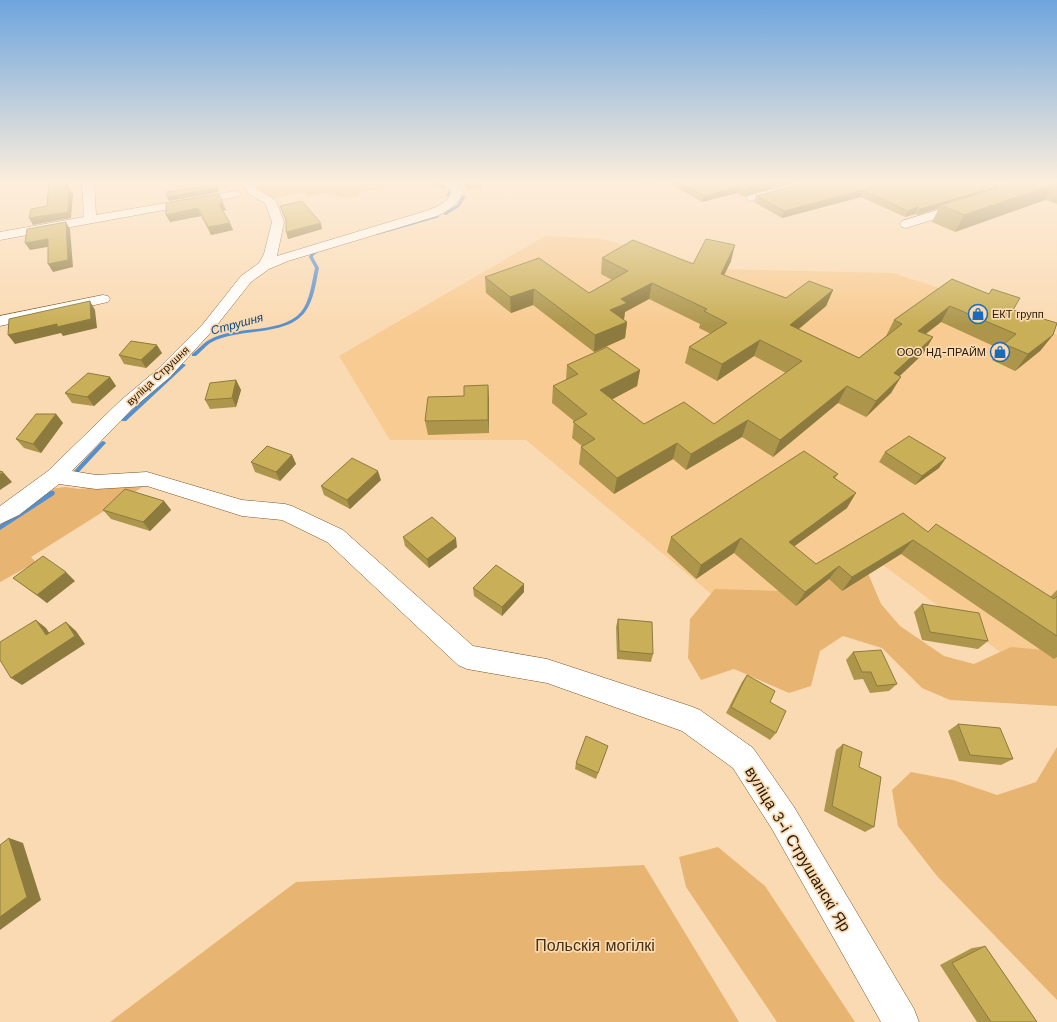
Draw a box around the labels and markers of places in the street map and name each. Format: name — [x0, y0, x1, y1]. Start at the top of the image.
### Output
shop icon: ЕКТ групп — [967, 303, 989, 325]
place label: ЕКТ групп — [992, 308, 1044, 321]
shop icon: ООО НД-ПРАЙМ — [989, 341, 1011, 363]
place label: ООО НД-ПРАЙМ — [897, 346, 986, 359]

